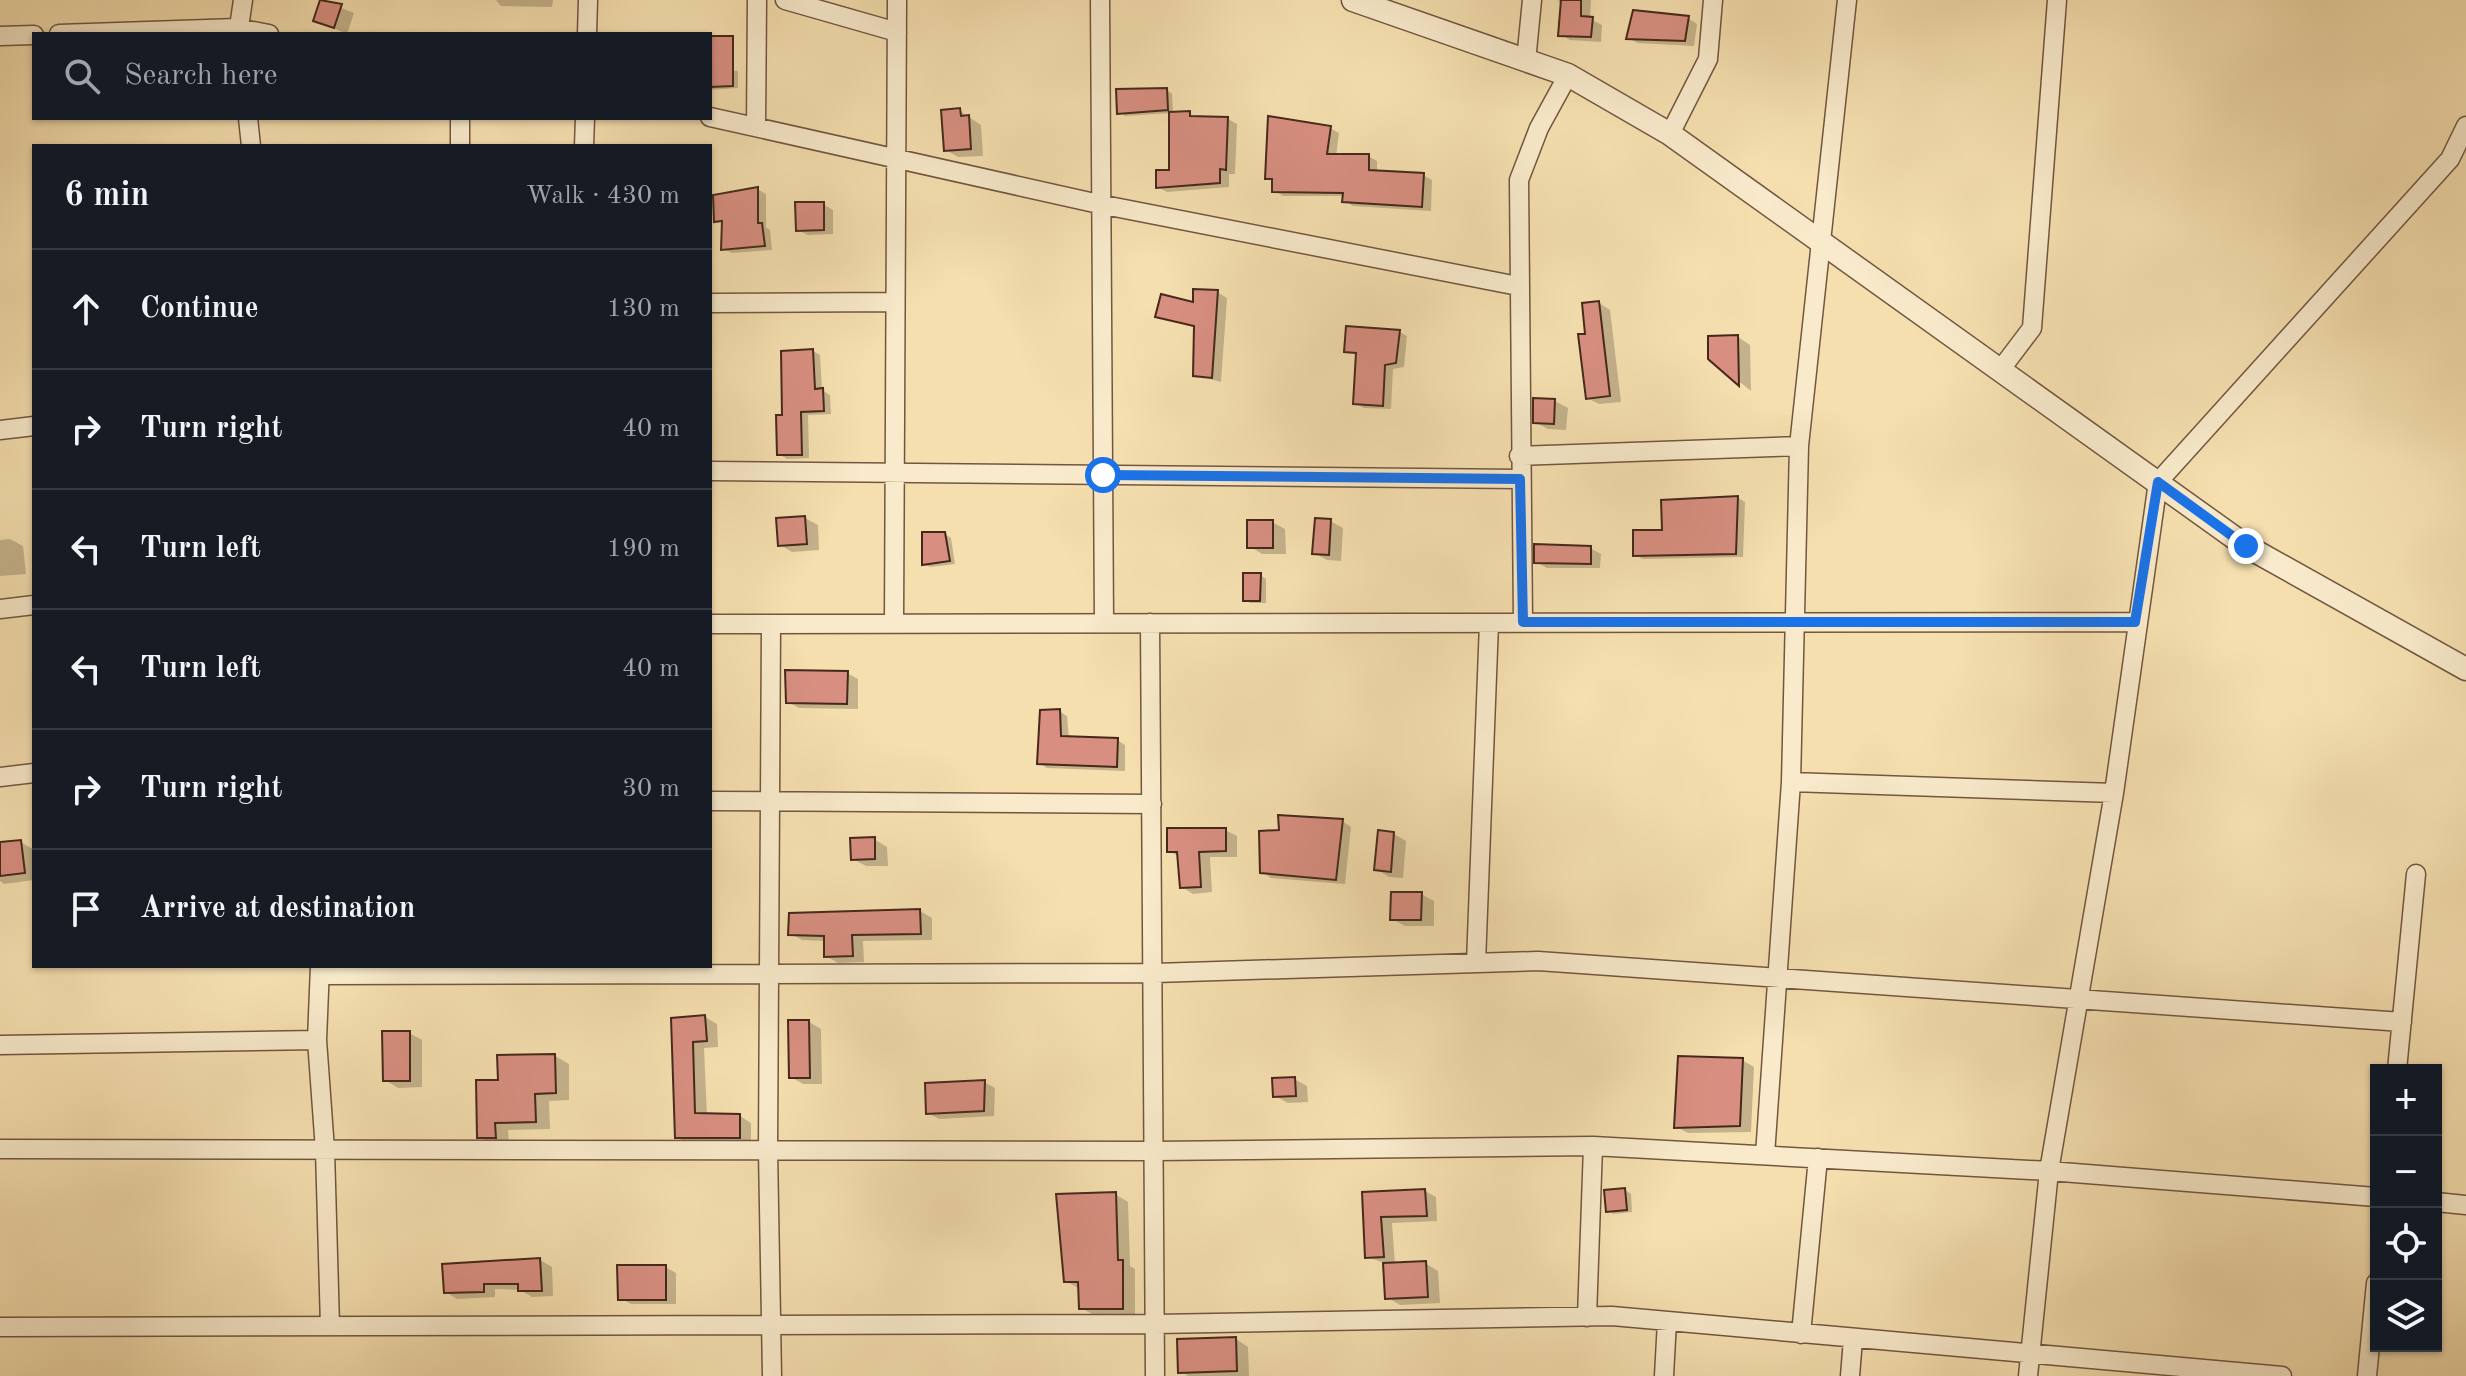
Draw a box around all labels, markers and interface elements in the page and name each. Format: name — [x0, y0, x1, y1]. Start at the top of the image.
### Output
search box — [32, 32, 712, 120]
icon: search — [60, 54, 104, 98]
text: Search here — [124, 61, 278, 91]
text: 6 min — [64, 179, 149, 213]
text: Walk · 430 m — [526, 183, 680, 209]
icon: ahead — [64, 287, 108, 331]
text: Continue — [140, 294, 259, 324]
text: 130 m — [607, 296, 680, 322]
icon: right — [64, 407, 108, 451]
text: Turn right — [140, 414, 282, 444]
text: 40 m — [622, 416, 680, 442]
route start — [1085, 457, 1121, 493]
icon: left — [64, 527, 108, 571]
route end — [2228, 528, 2264, 564]
text: Turn left — [140, 534, 261, 564]
text: 190 m — [607, 536, 680, 562]
icon: left — [64, 647, 108, 691]
text: Turn left — [140, 654, 261, 684]
text: 40 m — [622, 656, 680, 682]
icon: right — [64, 767, 108, 811]
text: Turn right — [140, 774, 282, 804]
text: 30 m — [622, 776, 680, 802]
icon: arrive — [64, 887, 108, 931]
text: Arrive at destination — [140, 894, 415, 924]
map controls — [2370, 1064, 2442, 1352]
button: + — [2370, 1064, 2442, 1136]
button: − — [2370, 1136, 2442, 1208]
button: locate — [2370, 1208, 2442, 1280]
button: layers — [2370, 1280, 2442, 1352]

